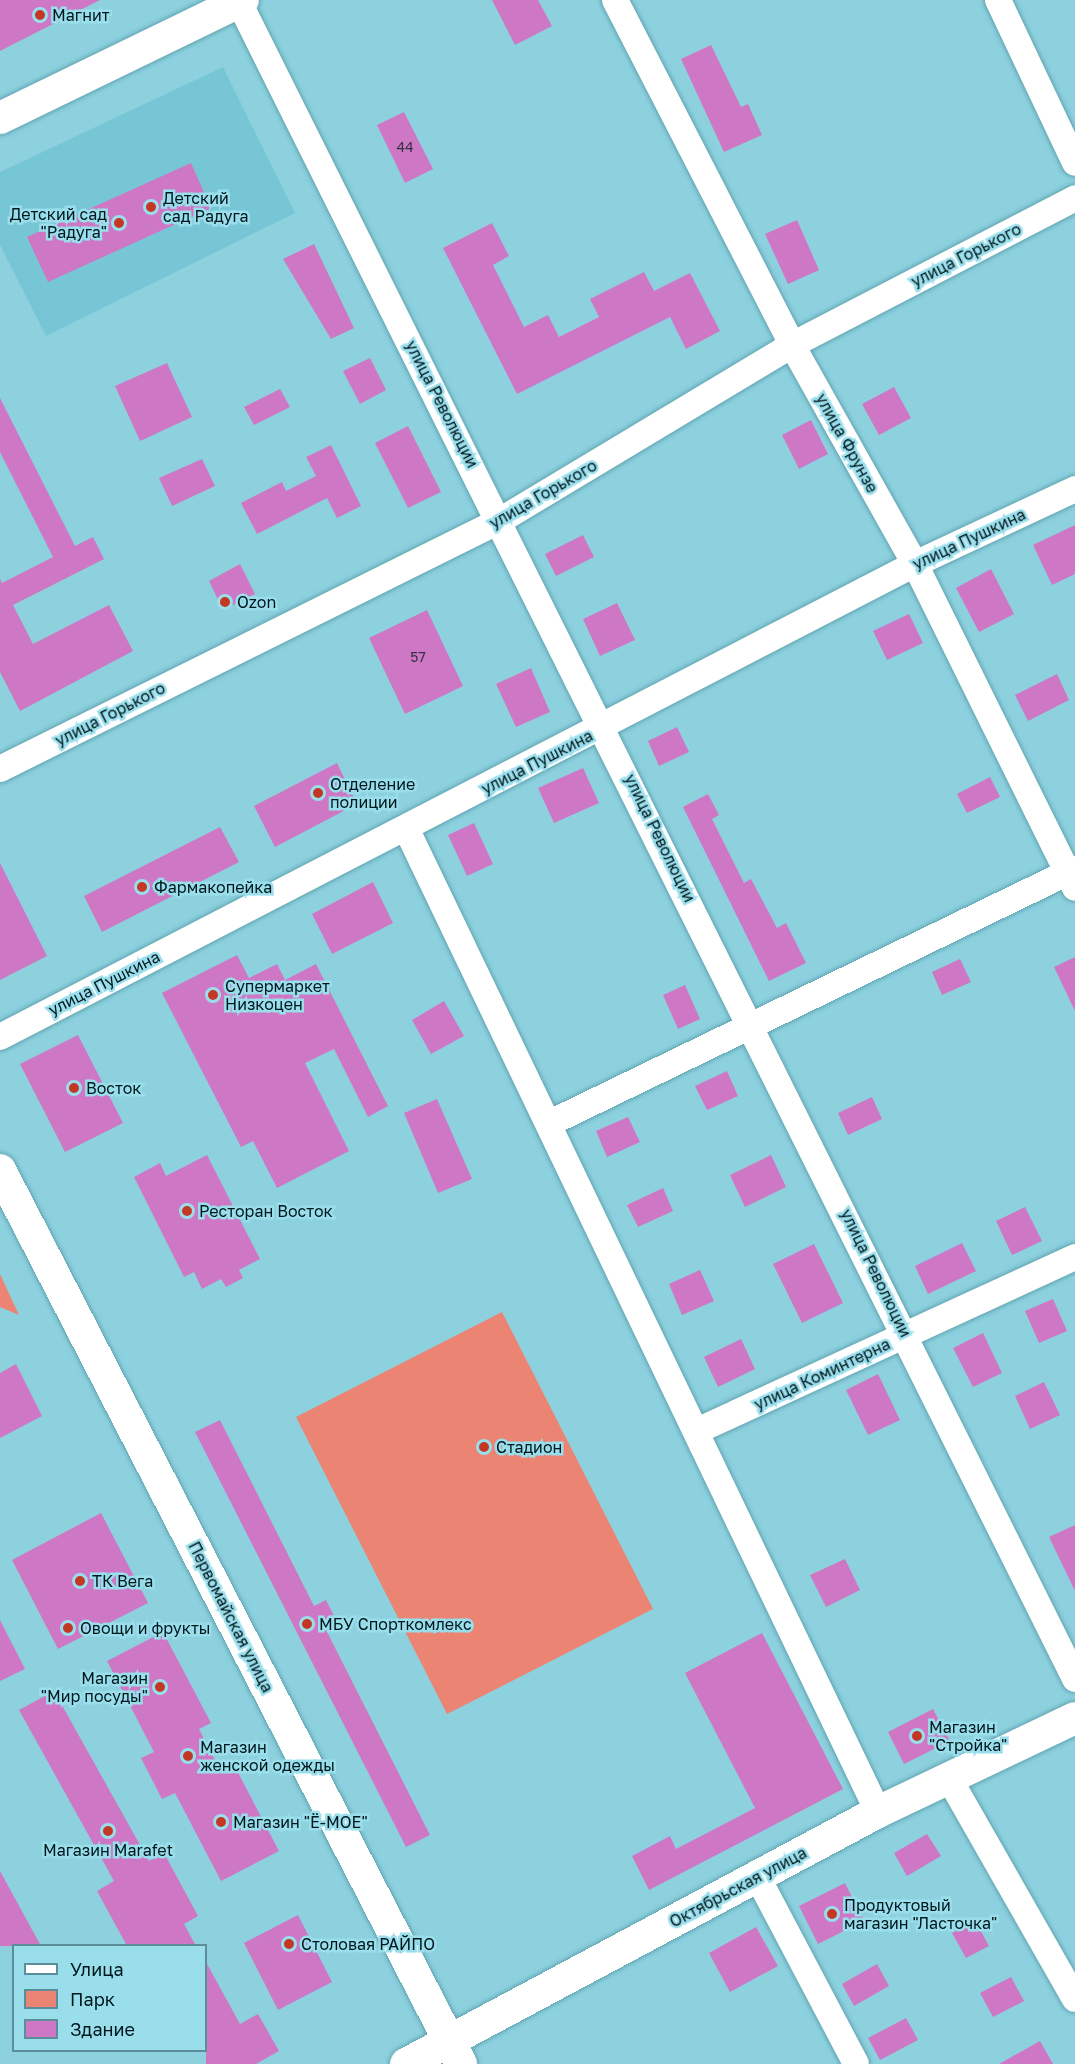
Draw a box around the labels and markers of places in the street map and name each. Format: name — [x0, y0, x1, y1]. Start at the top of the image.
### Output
place label: Магнит — [52, 5, 110, 25]
marker: Магнит — [33, 8, 47, 22]
place label: Детский сад Радуга — [163, 188, 249, 226]
marker: Детский сад Радуга — [144, 200, 158, 214]
place label: Детский сад "Радуга" — [10, 204, 107, 242]
marker: Детский сад "Радуга" — [112, 216, 126, 230]
place label: Ozon — [237, 592, 276, 612]
marker: Ozon — [218, 595, 232, 609]
place label: Отделение полиции — [330, 774, 415, 812]
marker: Отделение полиции — [311, 786, 325, 800]
place label: Фармакопейка — [154, 877, 272, 897]
marker: Фармакопейка — [135, 880, 149, 894]
place label: Супермаркет Низкоцен — [225, 976, 330, 1014]
marker: Супермаркет Низкоцен — [206, 988, 220, 1002]
place label: Восток — [86, 1078, 142, 1098]
marker: Восток — [67, 1081, 81, 1095]
place label: Ресторан Восток — [199, 1201, 333, 1221]
marker: Ресторан Восток — [180, 1204, 194, 1218]
place label: Стадион — [496, 1437, 562, 1457]
marker: Стадион — [477, 1440, 491, 1454]
place label: ТК Вега — [92, 1571, 153, 1591]
marker: ТК Вега — [73, 1574, 87, 1588]
place label: МБУ Спорткомлекс — [319, 1614, 472, 1634]
marker: МБУ Спорткомлекс — [300, 1617, 314, 1631]
place label: Овощи и фрукты — [80, 1618, 210, 1638]
marker: Овощи и фрукты — [61, 1621, 75, 1635]
place label: Магазин "Мир посуды" — [41, 1668, 148, 1706]
marker: Магазин "Мир посуды" — [153, 1680, 167, 1694]
place label: Магазин "Стройка" — [929, 1717, 1007, 1755]
marker: Магазин "Стройка" — [910, 1729, 924, 1743]
place label: Магазин женской одежды — [200, 1737, 335, 1775]
marker: Магазин женской одежды — [181, 1749, 195, 1763]
place label: Магазин "Ё-МОЕ" — [233, 1812, 368, 1832]
marker: Магазин "Ё-МОЕ" — [214, 1815, 228, 1829]
marker: Магазин Marafet — [101, 1824, 115, 1838]
place label: Магазин Marafet — [43, 1840, 173, 1860]
place label: Продуктовый магазин "Ласточка" — [844, 1895, 997, 1933]
marker: Продуктовый магазин "Ласточка" — [825, 1907, 839, 1921]
place label: Столовая РАЙПО — [301, 1934, 435, 1954]
marker: Столовая РАЙПО — [282, 1937, 296, 1951]

